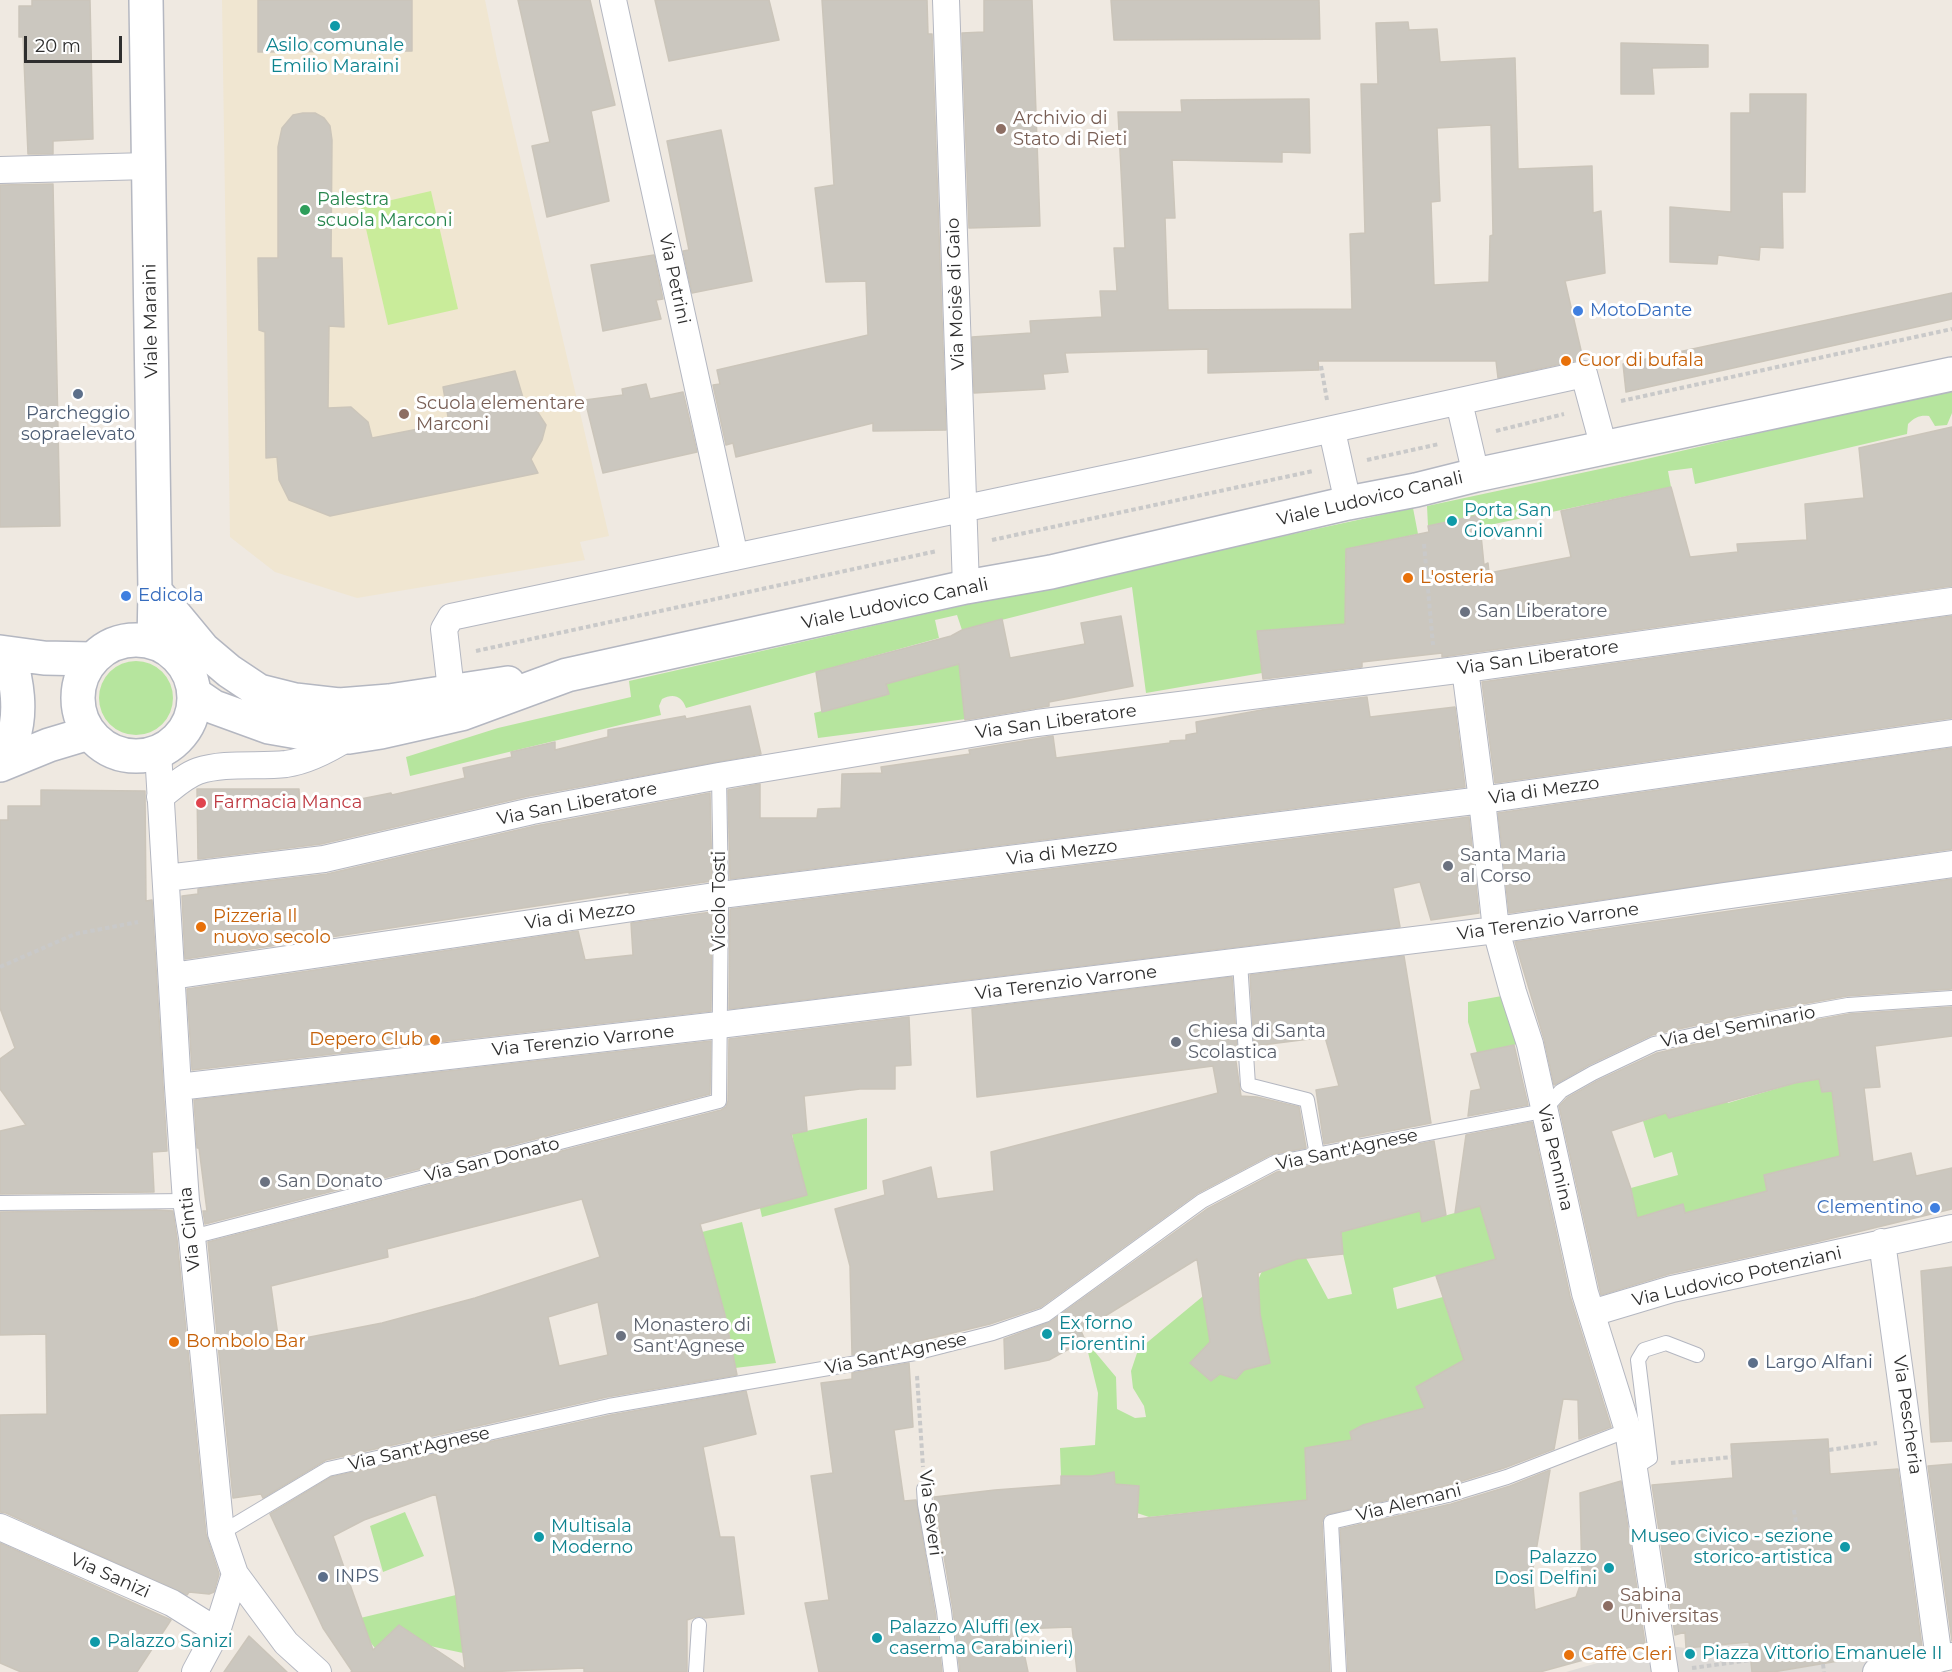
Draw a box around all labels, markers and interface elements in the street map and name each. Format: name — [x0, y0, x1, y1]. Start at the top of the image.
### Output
marker: Asilo comunale Emilio Maraini — [328, 19, 342, 33]
scale bar — [27, 24, 124, 62]
text: 20 m — [35, 35, 81, 57]
place label: Asilo comunale Emilio Maraini — [266, 35, 404, 78]
place label: Archivio di Stato di Rieti — [1013, 108, 1127, 150]
marker: Archivio di Stato di Rieti — [994, 122, 1008, 136]
place label: Palestra scuola Marconi — [317, 189, 453, 232]
marker: Palestra scuola Marconi — [298, 203, 312, 217]
street label: Via Moisè di Gaio — [943, 217, 969, 371]
street label: Via Petrini — [654, 232, 694, 326]
street label: Viale Maraini — [139, 263, 163, 379]
place label: MotoDante — [1590, 300, 1692, 322]
marker: MotoDante — [1571, 304, 1585, 318]
place label: Cuor di bufala — [1578, 350, 1704, 372]
marker: Cuor di bufala — [1559, 354, 1573, 368]
marker: Parcheggio sopraelevato — [71, 387, 85, 401]
place label: Scuola elementare Marconi — [416, 393, 585, 436]
place label: Parcheggio sopraelevato — [21, 403, 135, 446]
marker: Scuola elementare Marconi — [397, 407, 411, 421]
street label: Viale Ludovico Canali — [1275, 467, 1465, 531]
place label: Porta San Giovanni — [1464, 500, 1552, 542]
marker: Porta San Giovanni — [1445, 514, 1459, 528]
place label: L'osteria — [1420, 567, 1494, 589]
marker: L'osteria — [1401, 571, 1415, 585]
street label: Viale Ludovico Canali — [800, 574, 990, 634]
place label: Edicola — [138, 585, 204, 607]
marker: Edicola — [119, 589, 133, 603]
place label: San Liberatore — [1477, 601, 1607, 623]
marker: San Liberatore — [1458, 605, 1472, 619]
street label: Via San Liberatore — [1456, 636, 1620, 680]
street label: Via San Liberatore — [974, 700, 1138, 744]
street label: Via di Mezzo — [1487, 773, 1601, 809]
street label: Via San Liberatore — [495, 778, 659, 830]
place label: Farmacia Manca — [213, 792, 362, 814]
marker: Farmacia Manca — [194, 796, 208, 810]
street label: Via di Mezzo — [1005, 835, 1119, 871]
place label: Santa Maria al Corso — [1460, 845, 1566, 888]
street label: Vicolo Tosti — [709, 851, 731, 951]
marker: Santa Maria al Corso — [1441, 859, 1455, 873]
street label: Via di Mezzo — [523, 898, 637, 934]
street label: Via Terenzio Varrone — [1456, 899, 1640, 945]
place label: Pizzeria Il nuovo secolo — [213, 906, 331, 948]
marker: Pizzeria Il nuovo secolo — [194, 920, 208, 934]
street label: Via Terenzio Varrone — [974, 961, 1158, 1005]
street label: Via del Seminario — [1659, 1001, 1817, 1053]
street label: Via Terenzio Varrone — [491, 1021, 675, 1061]
place label: Chiesa di Santa Scolastica — [1188, 1021, 1326, 1064]
place label: Depero Club — [309, 1029, 423, 1051]
marker: Depero Club — [428, 1033, 442, 1047]
marker: Chiesa di Santa Scolastica — [1169, 1035, 1183, 1049]
street label: Via Pennina — [1532, 1103, 1578, 1213]
street label: Via Sant'Agnese — [1274, 1124, 1420, 1176]
street label: Via San Donato — [422, 1133, 562, 1187]
place label: San Donato — [277, 1171, 383, 1193]
marker: San Donato — [258, 1175, 272, 1189]
street label: Via Cintia — [175, 1186, 205, 1272]
place label: Clementino — [1817, 1197, 1923, 1219]
marker: Clementino — [1928, 1201, 1942, 1215]
street label: Via Ludovico Potenziani — [1630, 1242, 1844, 1312]
place label: Ex forno Fiorentini — [1059, 1313, 1146, 1356]
place label: Monastero di Sant'Agnese — [633, 1315, 751, 1358]
marker: Ex forno Fiorentini — [1040, 1327, 1054, 1341]
street label: Via Sant'Agnese — [823, 1328, 969, 1380]
marker: Monastero di Sant'Agnese — [614, 1329, 628, 1343]
place label: Bombolo Bar — [186, 1331, 306, 1353]
marker: Bombolo Bar — [167, 1335, 181, 1349]
place label: Largo Alfani — [1765, 1352, 1873, 1374]
street label: Via Pescheria — [1888, 1354, 1926, 1476]
marker: Largo Alfani — [1746, 1356, 1760, 1370]
street label: Via Sant'Agnese — [346, 1422, 492, 1476]
street label: Via Severi — [914, 1469, 946, 1557]
street label: Via Alemani — [1354, 1479, 1464, 1527]
place label: Multisala Moderno — [551, 1516, 633, 1558]
place label: Museo Civico - sezione storico-artistica — [1630, 1526, 1833, 1568]
marker: Multisala Moderno — [532, 1530, 546, 1544]
marker: Museo Civico - sezione storico-artistica — [1838, 1540, 1852, 1554]
place label: Palazzo Dosi Delfini — [1494, 1547, 1597, 1590]
street label: Via Sanizi — [67, 1549, 153, 1603]
marker: Palazzo Dosi Delfini — [1602, 1561, 1616, 1575]
place label: INPS — [335, 1566, 379, 1588]
marker: INPS — [316, 1570, 330, 1584]
place label: Sabina Universitas — [1620, 1585, 1719, 1628]
marker: Sabina Universitas — [1601, 1599, 1615, 1613]
place label: Palazzo Aluffi (ex caserma Carabinieri) — [889, 1617, 1074, 1660]
place label: Palazzo Sanizi — [107, 1631, 233, 1653]
marker: Palazzo Aluffi (ex caserma Carabinieri) — [870, 1631, 884, 1645]
marker: Palazzo Sanizi — [88, 1635, 102, 1649]
place label: Piazza Vittorio Emanuele II — [1702, 1643, 1942, 1665]
place label: Caffè Cleri — [1581, 1644, 1672, 1666]
marker: Piazza Vittorio Emanuele II — [1683, 1647, 1697, 1661]
marker: Caffè Cleri — [1562, 1648, 1576, 1662]

